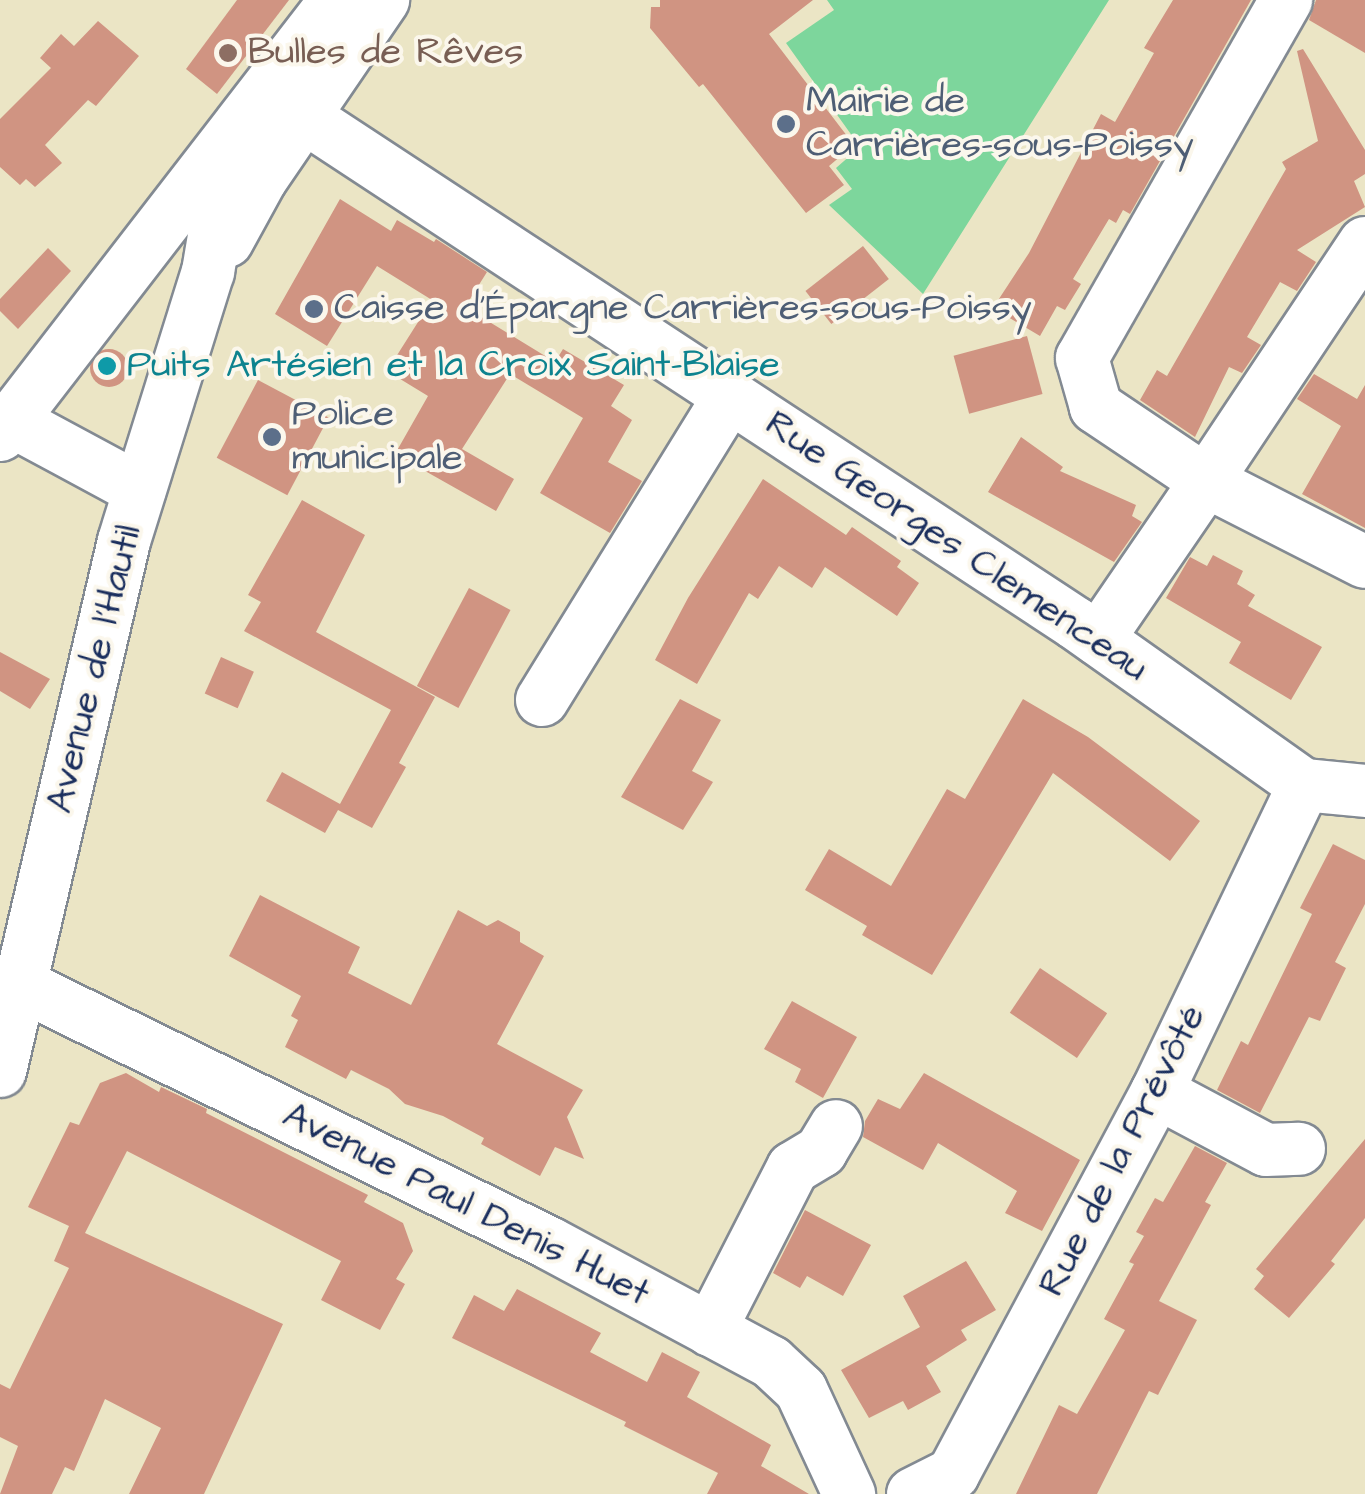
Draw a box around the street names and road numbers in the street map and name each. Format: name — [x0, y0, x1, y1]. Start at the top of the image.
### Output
street label: Rue Georges Clemenceau — [756, 402, 1156, 692]
street label: Avenue de l'Hautil — [37, 520, 153, 818]
street label: Rue de la Prévôté — [1030, 998, 1216, 1304]
street label: Avenue Paul Denis Huet — [275, 1093, 657, 1317]

